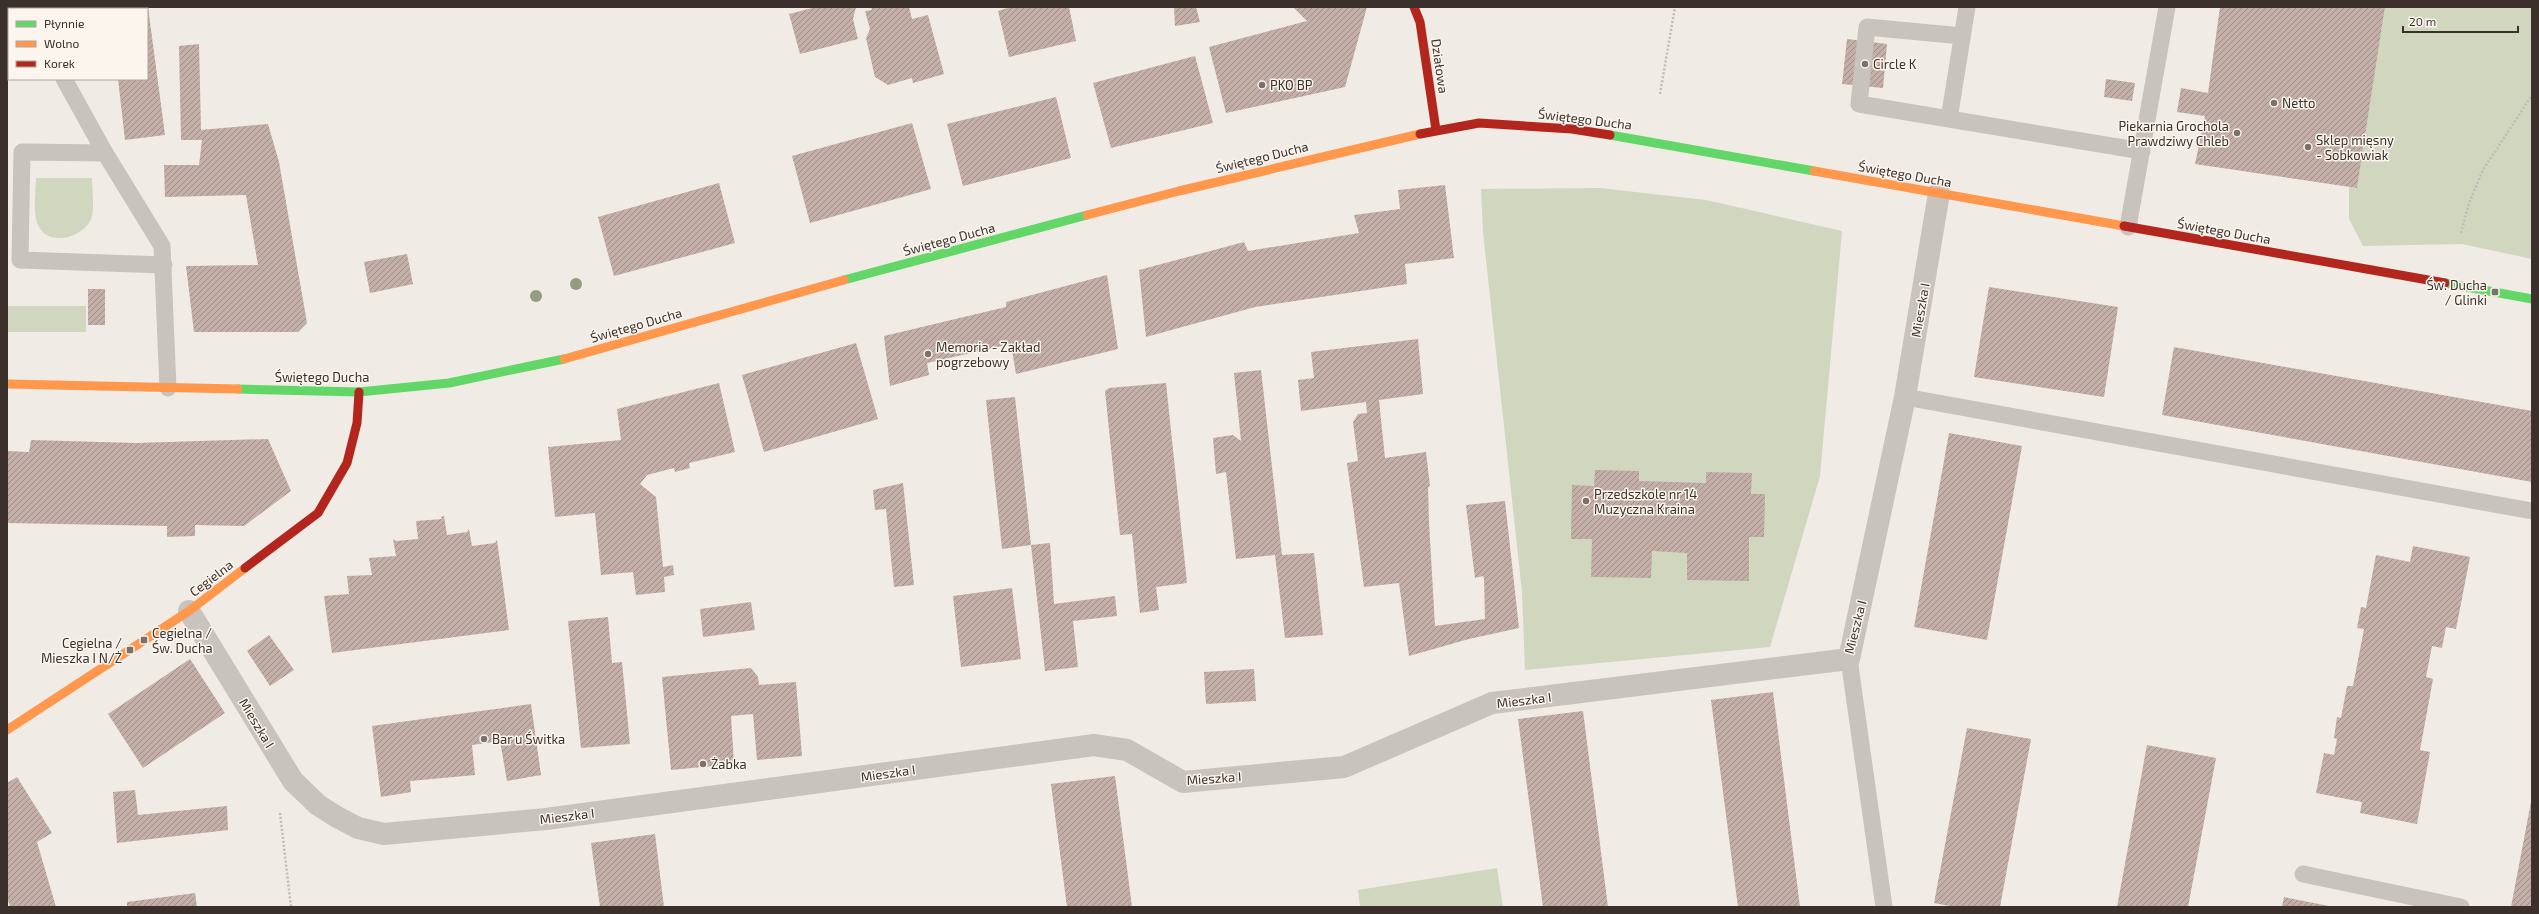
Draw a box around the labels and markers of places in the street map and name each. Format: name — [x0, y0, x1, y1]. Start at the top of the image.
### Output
place label: Circle K — [1873, 56, 1917, 72]
marker: Circle K — [1860, 59, 1870, 69]
place label: PKO BP — [1270, 77, 1313, 93]
marker: PKO BP — [1257, 80, 1267, 90]
place label: Netto — [2282, 95, 2315, 111]
marker: Netto — [2269, 98, 2279, 108]
place label: Piekarnia Grochola Prawdziwy Chleb — [2118, 118, 2229, 149]
marker: Piekarnia Grochola Prawdziwy Chleb — [2232, 128, 2242, 138]
place label: Sklep mięsny - Sobkowiak — [2316, 132, 2394, 163]
marker: Sklep mięsny - Sobkowiak — [2303, 142, 2313, 152]
place label: Św. Ducha / Glinki — [2426, 276, 2487, 308]
marker: Św. Ducha / Glinki — [2490, 287, 2500, 297]
place label: Memoria - Zakład pogrzebowy — [936, 339, 1040, 370]
marker: Memoria - Zakład pogrzebowy — [923, 349, 933, 359]
place label: Przedszkole nr 14 Muzyczna Kraina — [1594, 486, 1697, 517]
marker: Przedszkole nr 14 Muzyczna Kraina — [1581, 496, 1591, 506]
place label: Cegielna / Św. Ducha — [152, 625, 213, 656]
place label: Cegielna / Mieszka I N/Ż — [41, 635, 122, 666]
marker: Cegielna / Św. Ducha — [139, 635, 149, 645]
marker: Cegielna / Mieszka I N/Ż — [125, 645, 135, 655]
place label: Bar u Świtka — [492, 730, 565, 747]
marker: Bar u Świtka — [479, 734, 489, 744]
place label: Żabka — [711, 756, 747, 772]
marker: Żabka — [698, 759, 708, 769]

